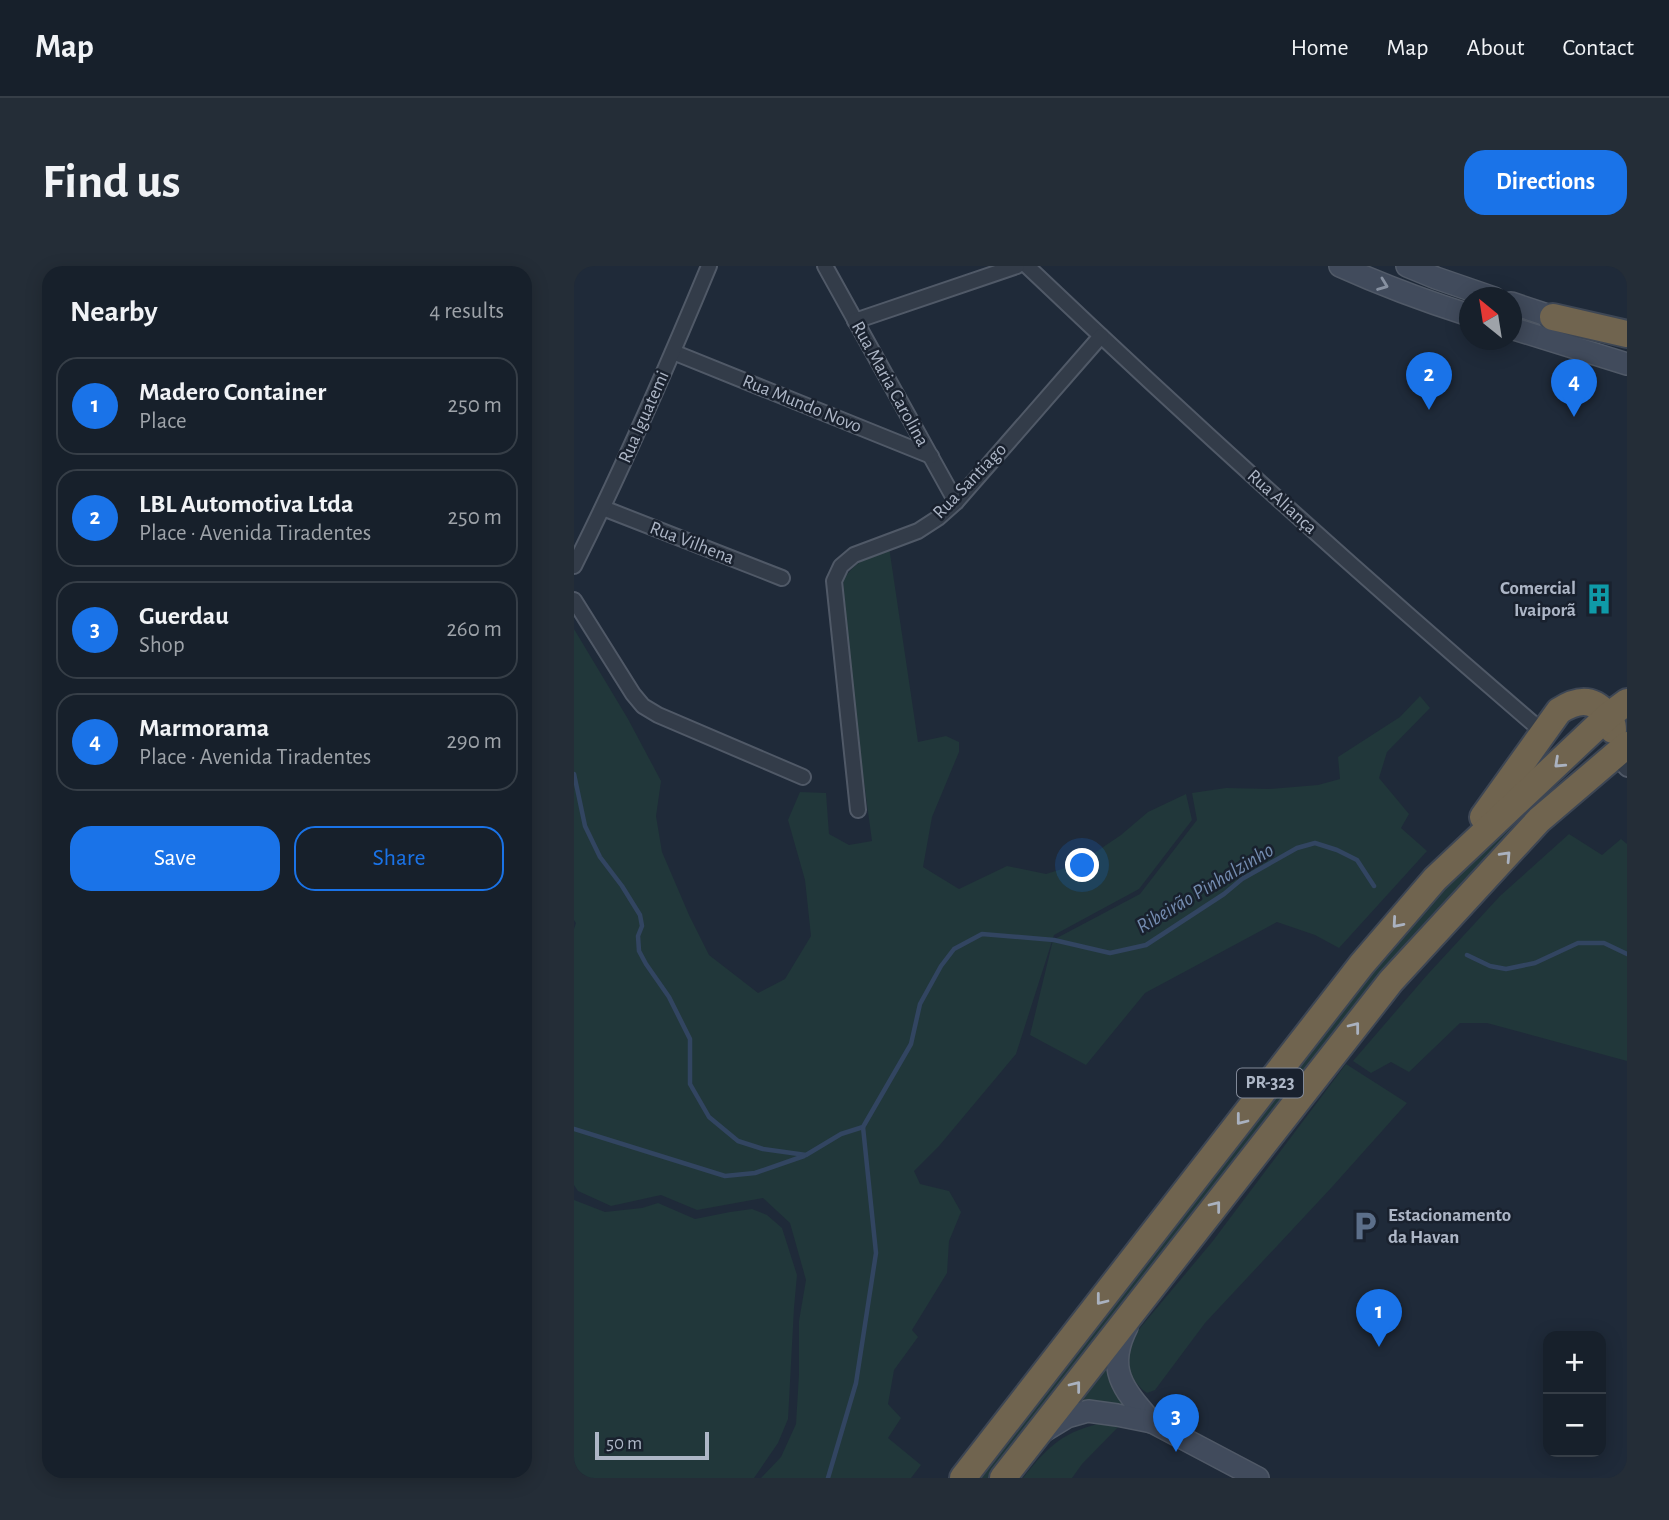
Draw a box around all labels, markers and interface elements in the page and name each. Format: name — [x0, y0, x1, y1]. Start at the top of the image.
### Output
text: Map — [35, 31, 94, 64]
text: Home — [1291, 36, 1349, 60]
text: Map — [1387, 36, 1429, 60]
text: About — [1467, 36, 1524, 60]
text: Contact — [1562, 36, 1634, 60]
button: Directions — [1464, 150, 1627, 215]
text: Find us — [42, 158, 181, 207]
one-way arrow — [1377, 276, 1389, 290]
north arrow — [1459, 287, 1522, 350]
text: Nearby — [70, 297, 158, 327]
text: 4 results — [429, 300, 504, 323]
street label: Rua Maria Carolina — [848, 318, 932, 450]
pin: 2 — [1406, 352, 1452, 410]
pin: 4 — [1551, 359, 1597, 417]
street label: Rua Iguatemi — [615, 368, 673, 466]
street label: Rua Mundo Novo — [740, 371, 864, 437]
text: Madero Container — [139, 379, 326, 405]
text: 1 — [91, 394, 99, 417]
text: 250 m — [448, 394, 502, 417]
text: Place — [139, 410, 187, 433]
street label: Rua Santiago — [930, 440, 1010, 522]
street label: Rua Aliança — [1244, 466, 1321, 538]
text: LBL Automotiva Ltda — [139, 491, 354, 517]
text: 2 — [90, 506, 100, 529]
text: 250 m — [448, 506, 502, 529]
street label: Rua Vilhena — [647, 518, 737, 568]
text: Place · Avenida Tiradentes — [139, 522, 371, 545]
place label: Comercial Ivaiporã — [1500, 579, 1576, 620]
building icon: Comercial Ivaiporã — [1582, 582, 1616, 616]
text: Guerdau — [139, 603, 229, 629]
text: 3 — [90, 618, 100, 641]
text: 260 m — [446, 618, 502, 641]
text: Shop — [139, 634, 185, 657]
text: Marmorama — [139, 715, 269, 741]
text: 4 — [89, 730, 101, 753]
text: 290 m — [446, 730, 502, 753]
text: Place · Avenida Tiradentes — [139, 746, 371, 769]
one-way arrow — [1554, 755, 1567, 767]
button: Save — [70, 826, 280, 891]
button: Share — [294, 826, 504, 891]
water label: Ribeirão Pinhalzinho — [1133, 839, 1277, 937]
your location — [1065, 848, 1099, 882]
one-way arrow — [1497, 851, 1510, 864]
one-way arrow — [1393, 915, 1405, 928]
one-way arrow — [1347, 1022, 1360, 1034]
road number: PR-323 — [1237, 1068, 1303, 1098]
one-way arrow — [1236, 1113, 1249, 1125]
one-way arrow — [1207, 1202, 1220, 1214]
place label: Estacionamento da Havan — [1388, 1206, 1511, 1247]
parking icon: Estacionamento da Havan — [1348, 1209, 1382, 1243]
pin: 1 — [1356, 1289, 1402, 1347]
one-way arrow — [1097, 1292, 1110, 1305]
map controls — [1543, 1331, 1606, 1457]
button: + — [1543, 1331, 1606, 1394]
one-way arrow — [1067, 1381, 1080, 1393]
pin: 3 — [1153, 1394, 1199, 1452]
button: − — [1543, 1394, 1606, 1457]
scale bar — [595, 1429, 709, 1461]
text: 50 m — [606, 1434, 642, 1453]

